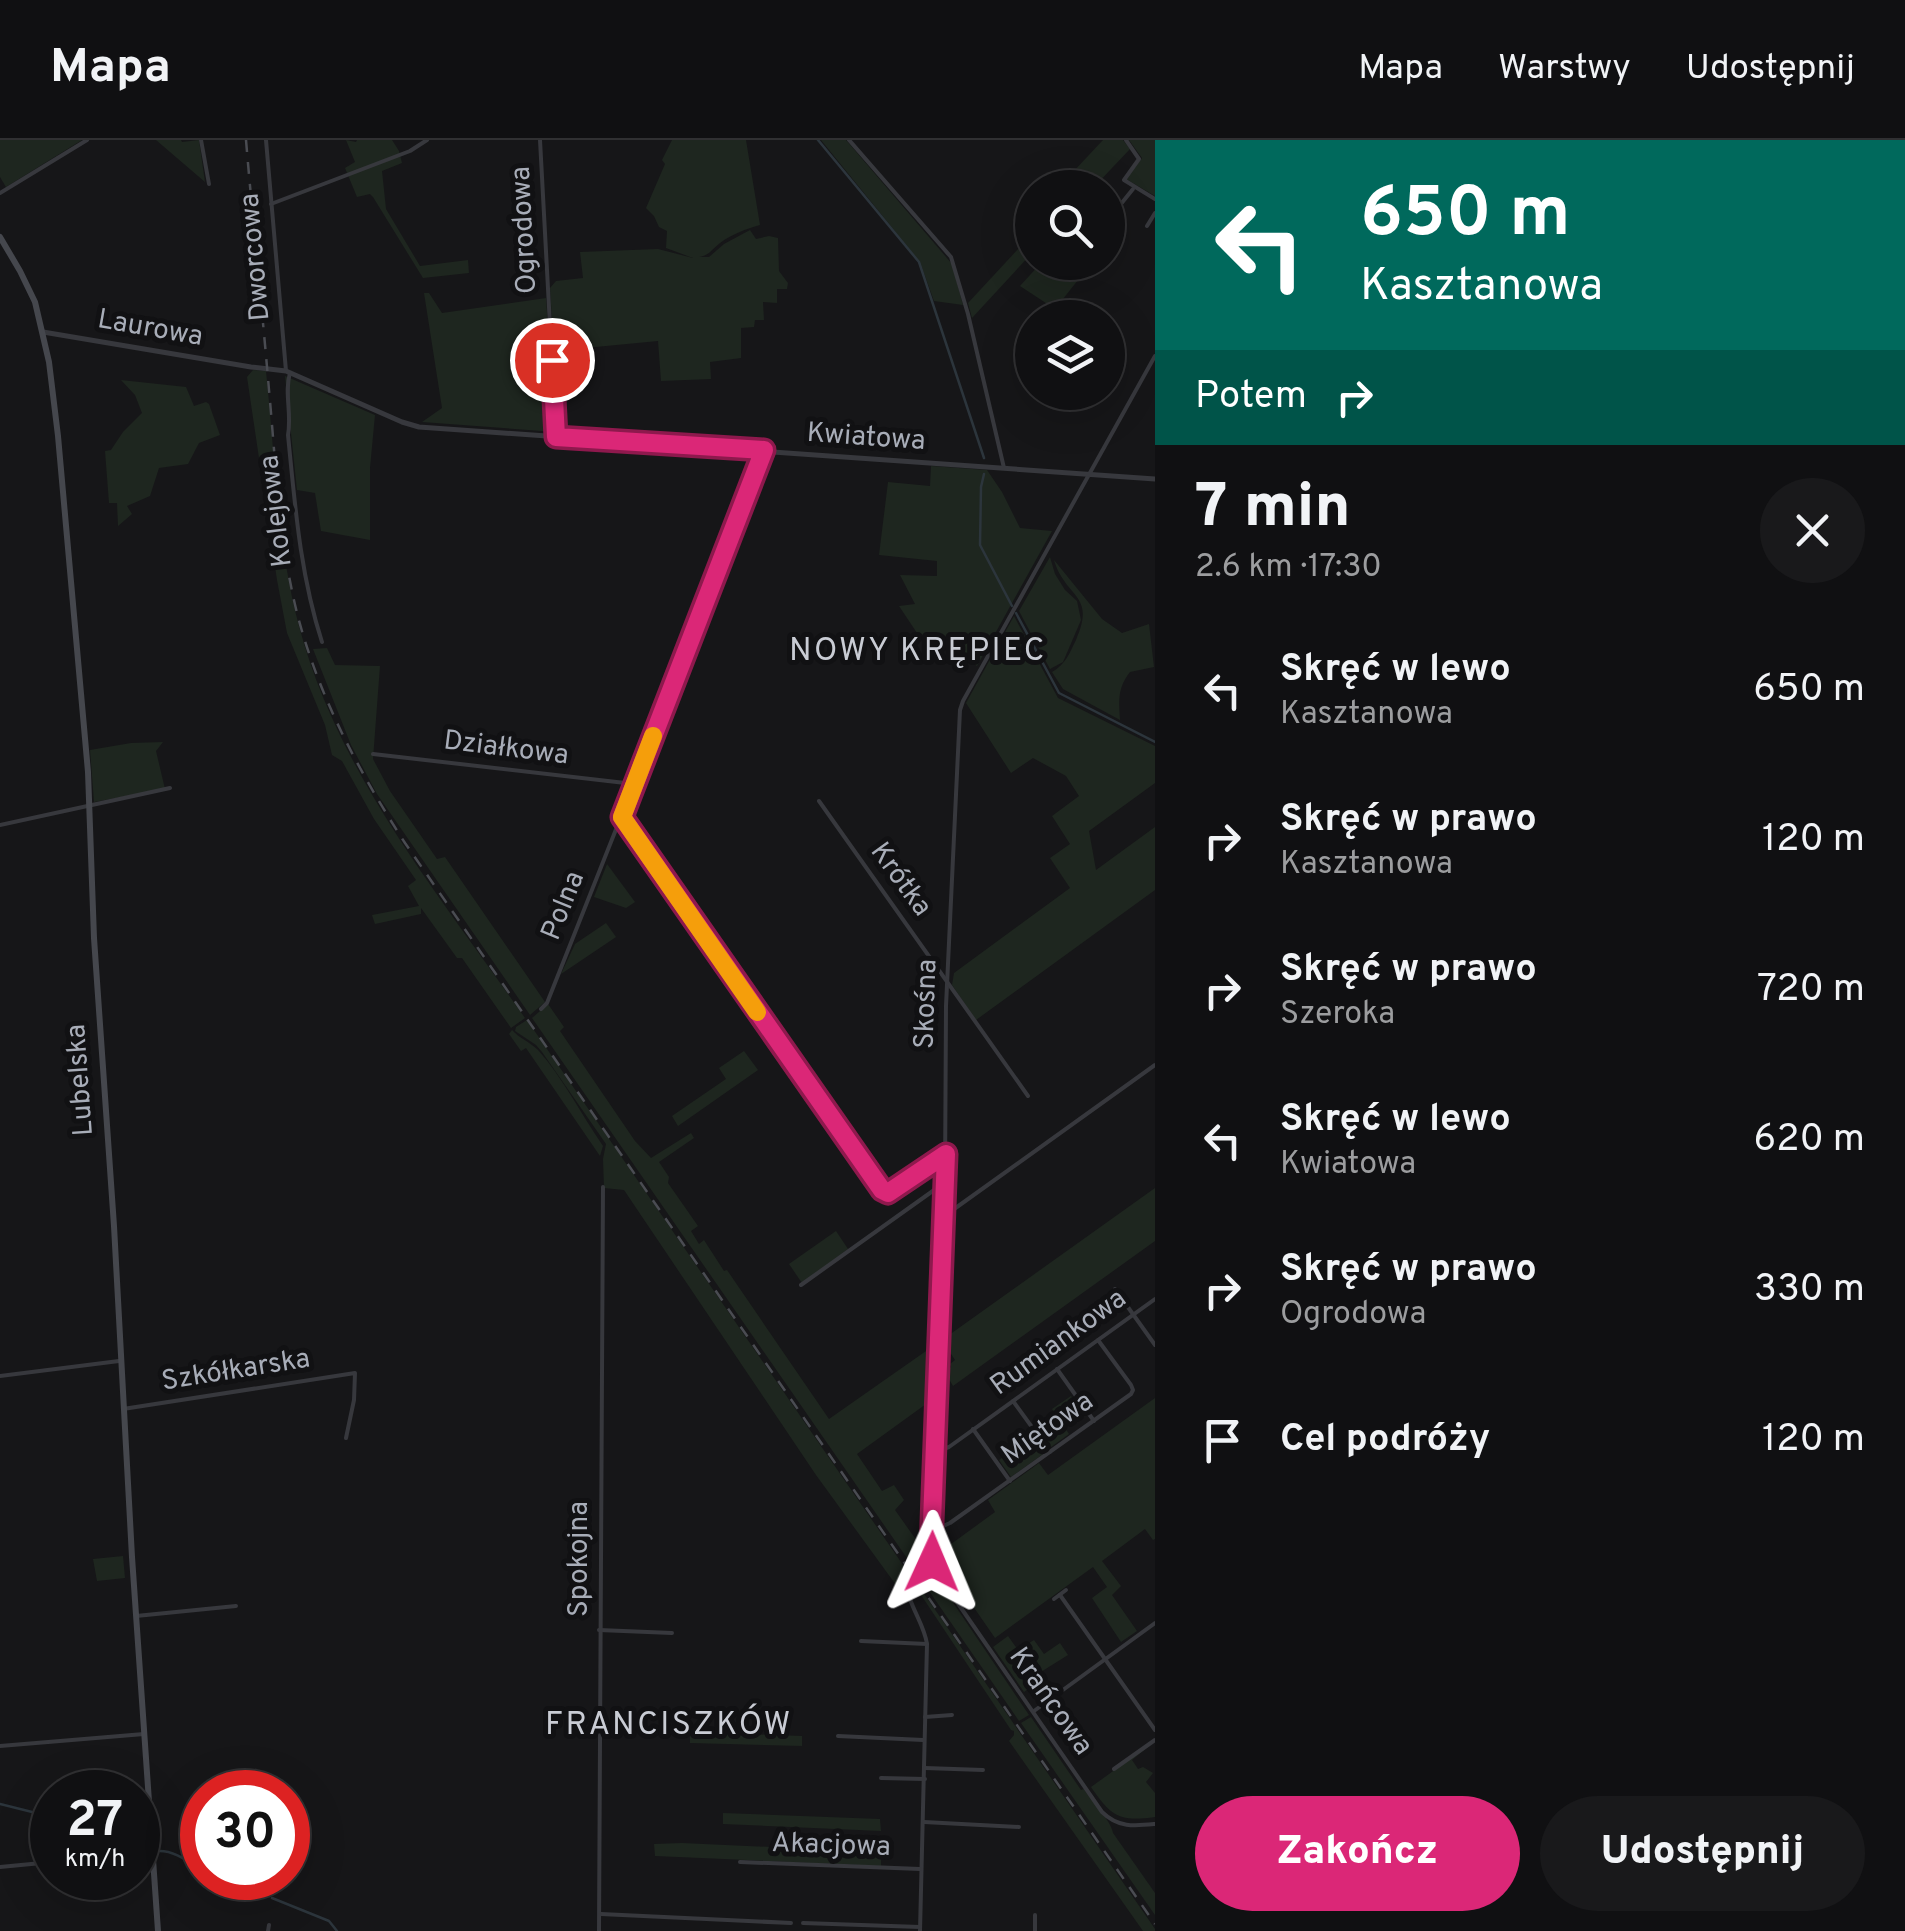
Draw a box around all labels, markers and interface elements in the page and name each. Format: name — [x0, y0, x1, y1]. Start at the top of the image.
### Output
text: Mapa — [50, 39, 171, 99]
text: Mapa — [1358, 47, 1443, 91]
text: Warstwy — [1498, 47, 1631, 91]
text: Udostępnij — [1686, 47, 1855, 91]
street label: Ogrodowa — [504, 165, 546, 295]
map controls — [1015, 170, 1125, 410]
button: search — [1015, 170, 1125, 280]
text: 650 m — [1360, 172, 1571, 261]
icon: left — [1195, 180, 1325, 310]
street label: Dworcowa — [232, 192, 280, 322]
text: Kasztanowa — [1360, 259, 1603, 316]
button: layers — [1015, 300, 1125, 410]
street label: Laurowa — [95, 302, 205, 356]
pin — [510, 318, 595, 403]
icon: arrive — [525, 333, 580, 388]
icon: right — [1327, 370, 1382, 425]
text: Potem — [1195, 373, 1307, 422]
street label: Kwiatowa — [805, 416, 927, 460]
street label: Kolejowa — [252, 453, 302, 569]
text: 7 min — [1195, 472, 1351, 548]
button: close — [1760, 478, 1865, 583]
text: 2.6 km · 17:30 — [1195, 548, 1382, 588]
district label: NOWY KRĘPIEC — [789, 632, 1047, 672]
text: Skręć w lewo — [1280, 646, 1511, 695]
icon: left — [1195, 663, 1250, 718]
text: 650 m — [1753, 666, 1865, 715]
text: Kasztanowa — [1280, 695, 1453, 735]
street label: Działkowa — [441, 723, 571, 775]
text: Skręć w prawo — [1280, 796, 1537, 845]
icon: right — [1195, 813, 1250, 868]
text: 120 m — [1762, 816, 1865, 865]
street label: Krótka — [861, 836, 939, 924]
text: Kasztanowa — [1280, 845, 1453, 885]
street label: Polna — [534, 866, 594, 946]
text: Skręć w prawo — [1280, 946, 1537, 995]
street label: Skośna — [907, 958, 947, 1050]
icon: right — [1195, 963, 1250, 1018]
text: 720 m — [1757, 966, 1865, 1015]
text: Szeroka — [1280, 995, 1395, 1035]
street label: Lubelska — [59, 1023, 103, 1137]
text: Skręć w lewo — [1280, 1096, 1511, 1145]
icon: left — [1195, 1113, 1250, 1168]
text: 620 m — [1754, 1116, 1865, 1165]
text: Kwiatowa — [1280, 1145, 1416, 1185]
text: Skręć w prawo — [1280, 1246, 1537, 1295]
icon: right — [1195, 1263, 1250, 1318]
text: 330 m — [1754, 1266, 1865, 1315]
street label: Rumiankowa — [984, 1282, 1134, 1404]
text: Ogrodowa — [1280, 1295, 1426, 1335]
street label: Szkółkarska — [159, 1342, 313, 1400]
street label: Miętowa — [995, 1384, 1101, 1474]
icon: arrive — [1195, 1413, 1250, 1468]
text: Cel podróży — [1280, 1416, 1490, 1465]
text: 120 m — [1762, 1416, 1865, 1465]
street label: Spokojna — [562, 1501, 598, 1617]
position arrow — [880, 1510, 984, 1614]
street label: Krańcowa — [1000, 1641, 1100, 1763]
district label: FRANCISZKÓW — [545, 1703, 793, 1746]
speed limit sign: 30 — [180, 1770, 310, 1900]
text: 27 — [67, 1791, 123, 1854]
button: Zakończ — [1195, 1796, 1520, 1911]
button: Udostępnij — [1540, 1796, 1865, 1911]
street label: Akacjowa — [771, 1826, 891, 1866]
text: km/h — [65, 1844, 125, 1876]

